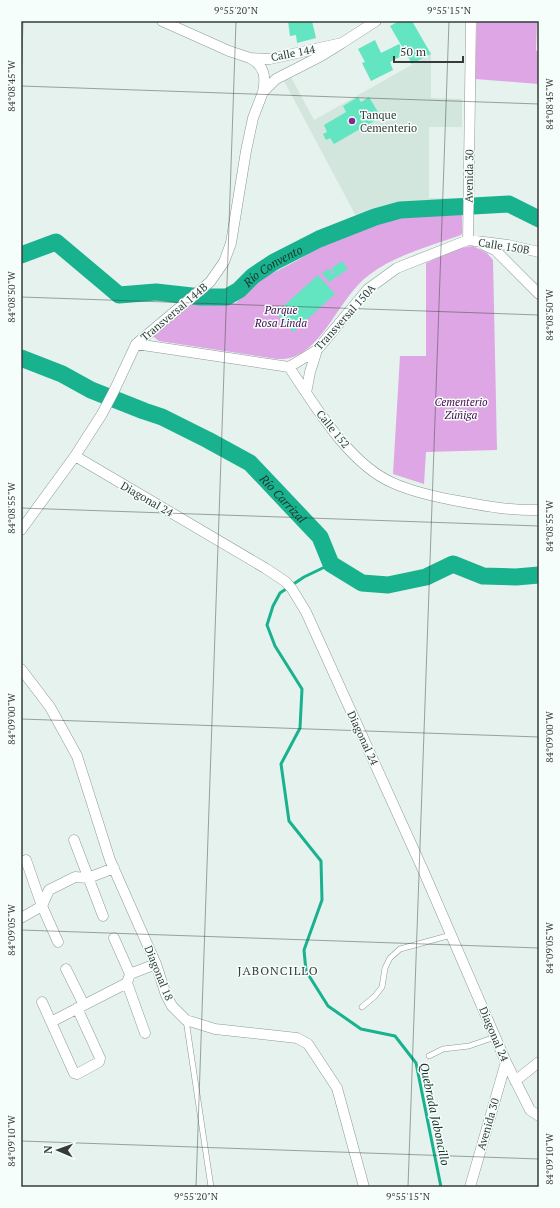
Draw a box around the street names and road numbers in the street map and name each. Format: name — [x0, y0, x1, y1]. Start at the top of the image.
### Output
street label: Calle 144 — [270, 42, 317, 64]
street label: Avenida 30 — [462, 149, 476, 203]
street label: Calle 150B — [477, 235, 531, 257]
street label: Transversal 144B — [138, 280, 211, 344]
street label: Transversal 150A — [312, 281, 379, 353]
street label: Calle 152 — [313, 407, 353, 451]
street label: Diagonal 24 — [118, 478, 176, 520]
street label: Diagonal 24 — [344, 709, 382, 768]
street label: Diagonal 18 — [142, 943, 176, 1003]
street label: Diagonal 24 — [476, 1004, 512, 1064]
street label: Avenida 30 — [474, 1096, 502, 1152]

